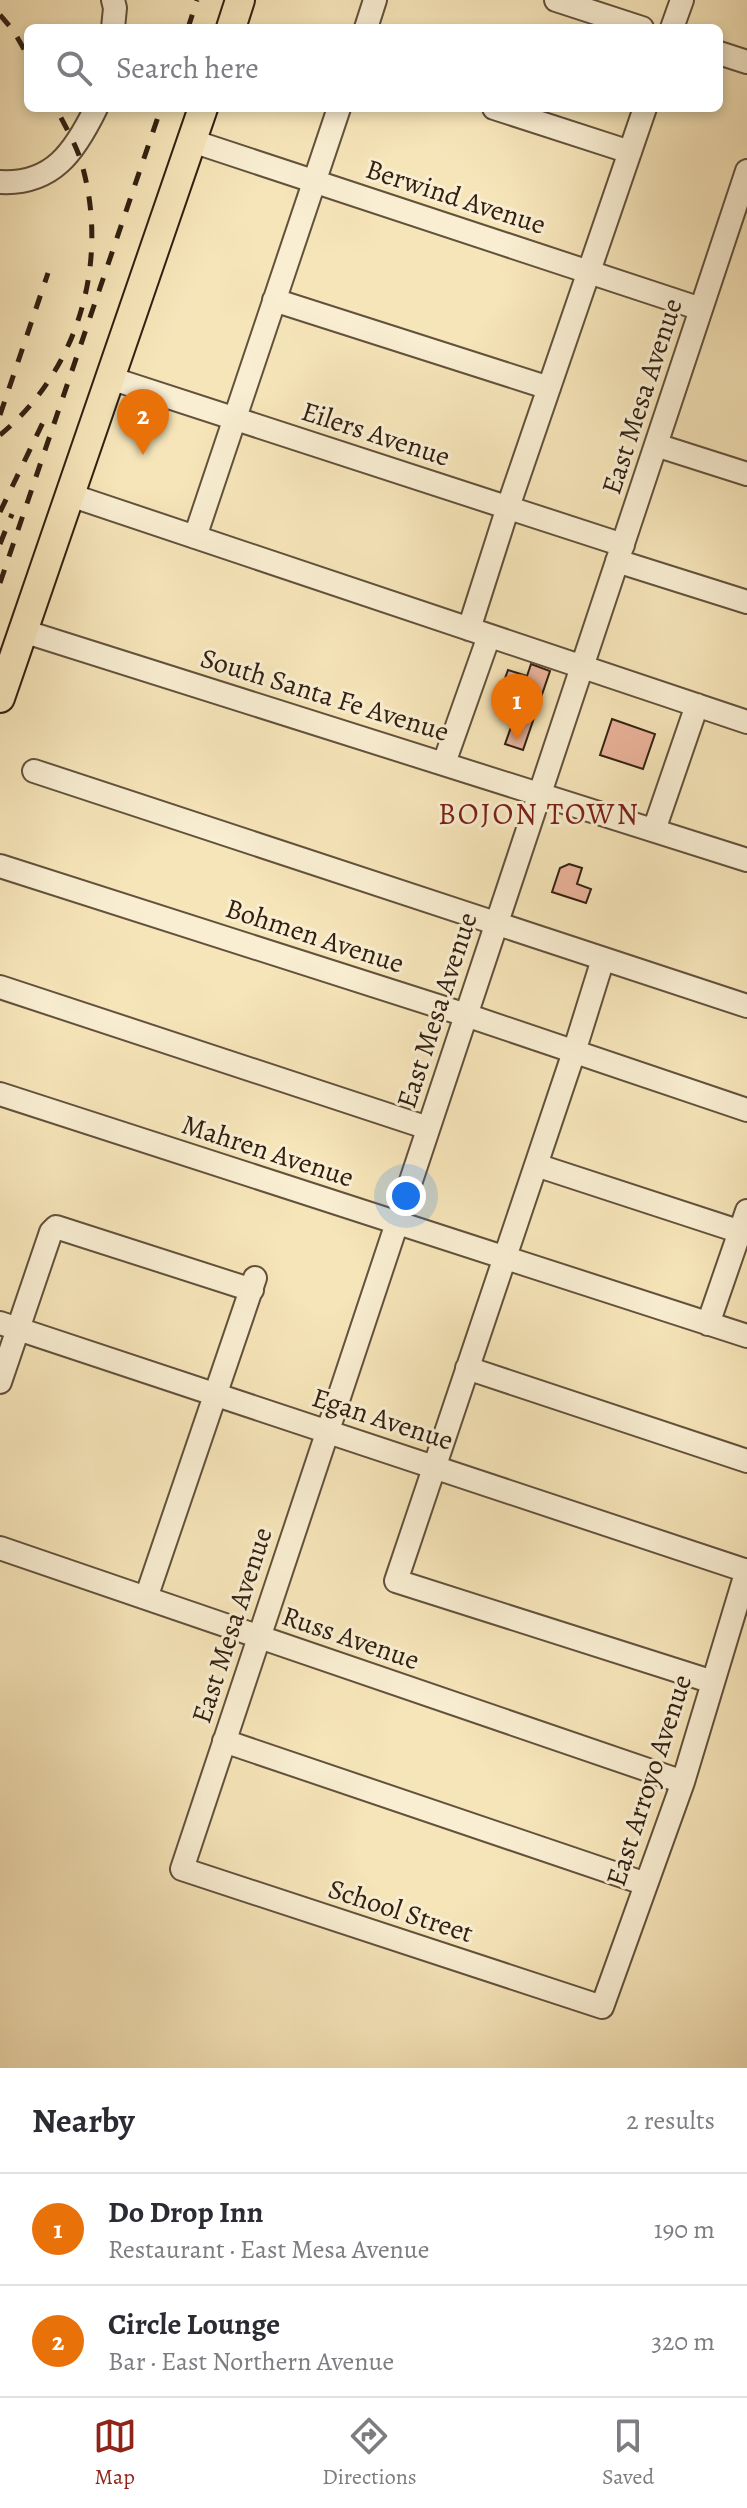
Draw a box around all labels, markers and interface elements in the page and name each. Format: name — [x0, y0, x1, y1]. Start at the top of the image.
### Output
search box — [24, 24, 723, 112]
icon: search — [52, 46, 96, 90]
text: Search here — [116, 48, 259, 88]
street label: Berwind Avenue — [361, 150, 551, 244]
street label: East Mesa Avenue — [592, 293, 692, 499]
pin: 2 — [117, 389, 169, 455]
street label: Eilers Avenue — [297, 392, 455, 476]
street label: South Santa Fe Avenue — [196, 639, 454, 751]
pin: 1 — [491, 674, 543, 740]
district label: BOJON TOWN — [438, 794, 640, 834]
street label: Bohmen Avenue — [221, 889, 409, 983]
street label: East Mesa Avenue — [387, 907, 487, 1113]
street label: Mahren Avenue — [177, 1105, 359, 1197]
your location — [386, 1176, 426, 1216]
street label: Egan Avenue — [307, 1378, 458, 1460]
street label: East Mesa Avenue — [182, 1522, 282, 1728]
street label: Russ Avenue — [277, 1597, 424, 1679]
street label: East Arroyo Avenue — [597, 1670, 701, 1891]
street label: School Street — [323, 1870, 478, 1952]
text: Nearby — [32, 2097, 135, 2144]
text: 2 results — [626, 2103, 715, 2138]
text: Do Drop Inn — [108, 2192, 263, 2232]
text: 1 — [53, 2212, 63, 2247]
text: 190 m — [654, 2212, 715, 2247]
text: Restaurant · East Mesa Avenue — [108, 2232, 430, 2267]
text: Circle Lounge — [108, 2304, 280, 2344]
text: 2 — [52, 2324, 64, 2359]
text: 320 m — [651, 2324, 715, 2359]
text: Bar · East Northern Avenue — [108, 2344, 394, 2379]
tab: Map — [93, 2414, 137, 2492]
tab: Directions — [322, 2414, 417, 2492]
tab: Saved — [602, 2414, 654, 2492]

